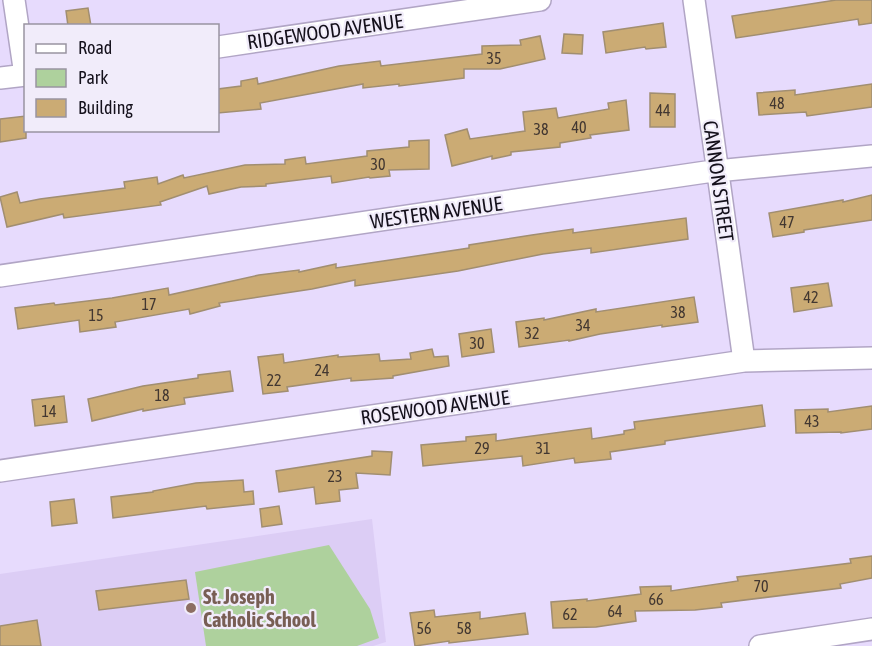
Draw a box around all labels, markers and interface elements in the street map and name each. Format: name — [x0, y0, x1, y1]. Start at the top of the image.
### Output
street label: RIDGEWOOD AVENUE — [246, 9, 405, 53]
legend — [24, 24, 219, 132]
text: Road — [78, 37, 112, 58]
house number: 35 — [486, 49, 502, 67]
text: Park — [78, 67, 108, 88]
house number: 48 — [769, 94, 785, 112]
text: Building — [78, 97, 133, 118]
house number: 44 — [655, 101, 671, 119]
house number: 40 — [571, 118, 587, 136]
street label: CANNON STREET — [699, 119, 739, 243]
house number: 38 — [533, 120, 549, 138]
house number: 30 — [370, 155, 386, 173]
street label: WESTERN AVENUE — [368, 191, 504, 233]
house number: 47 — [779, 213, 795, 231]
house number: 42 — [803, 288, 819, 306]
house number: 17 — [141, 295, 157, 313]
house number: 38 — [670, 303, 686, 321]
house number: 15 — [88, 306, 104, 324]
house number: 34 — [575, 316, 591, 334]
house number: 32 — [524, 324, 540, 342]
house number: 30 — [469, 334, 485, 352]
house number: 24 — [314, 361, 330, 379]
house number: 22 — [266, 371, 282, 389]
street label: ROSEWOOD AVENUE — [359, 385, 511, 429]
house number: 18 — [154, 386, 170, 404]
house number: 14 — [41, 402, 57, 420]
house number: 43 — [804, 412, 820, 430]
house number: 29 — [474, 439, 490, 457]
house number: 31 — [535, 439, 551, 457]
house number: 23 — [327, 467, 343, 485]
house number: 70 — [753, 577, 769, 595]
place label: St. Joseph Catholic School — [203, 585, 316, 631]
house number: 66 — [648, 590, 664, 608]
marker: St. Joseph Catholic School — [184, 601, 198, 615]
house number: 64 — [607, 602, 623, 620]
house number: 62 — [562, 605, 578, 623]
house number: 56 — [416, 619, 432, 637]
house number: 58 — [456, 619, 472, 637]

